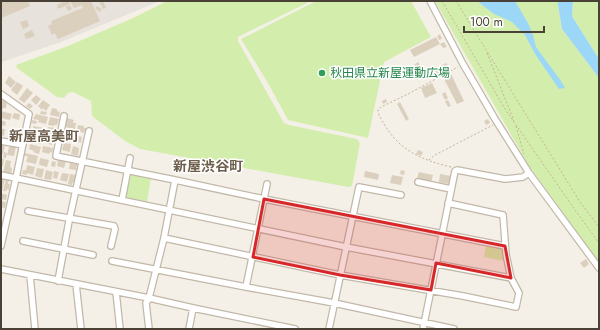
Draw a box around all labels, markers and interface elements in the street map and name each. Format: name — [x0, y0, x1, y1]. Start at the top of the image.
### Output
scale bar — [464, 8, 544, 34]
text: 100 m — [470, 13, 503, 31]
place label: 秋田県立新屋運動広場 — [330, 64, 450, 82]
marker: 秋田県立新屋運動広場 — [317, 68, 327, 78]
district label: 新屋高美町 — [9, 126, 79, 146]
district label: 新屋渋谷町 — [173, 156, 243, 176]

